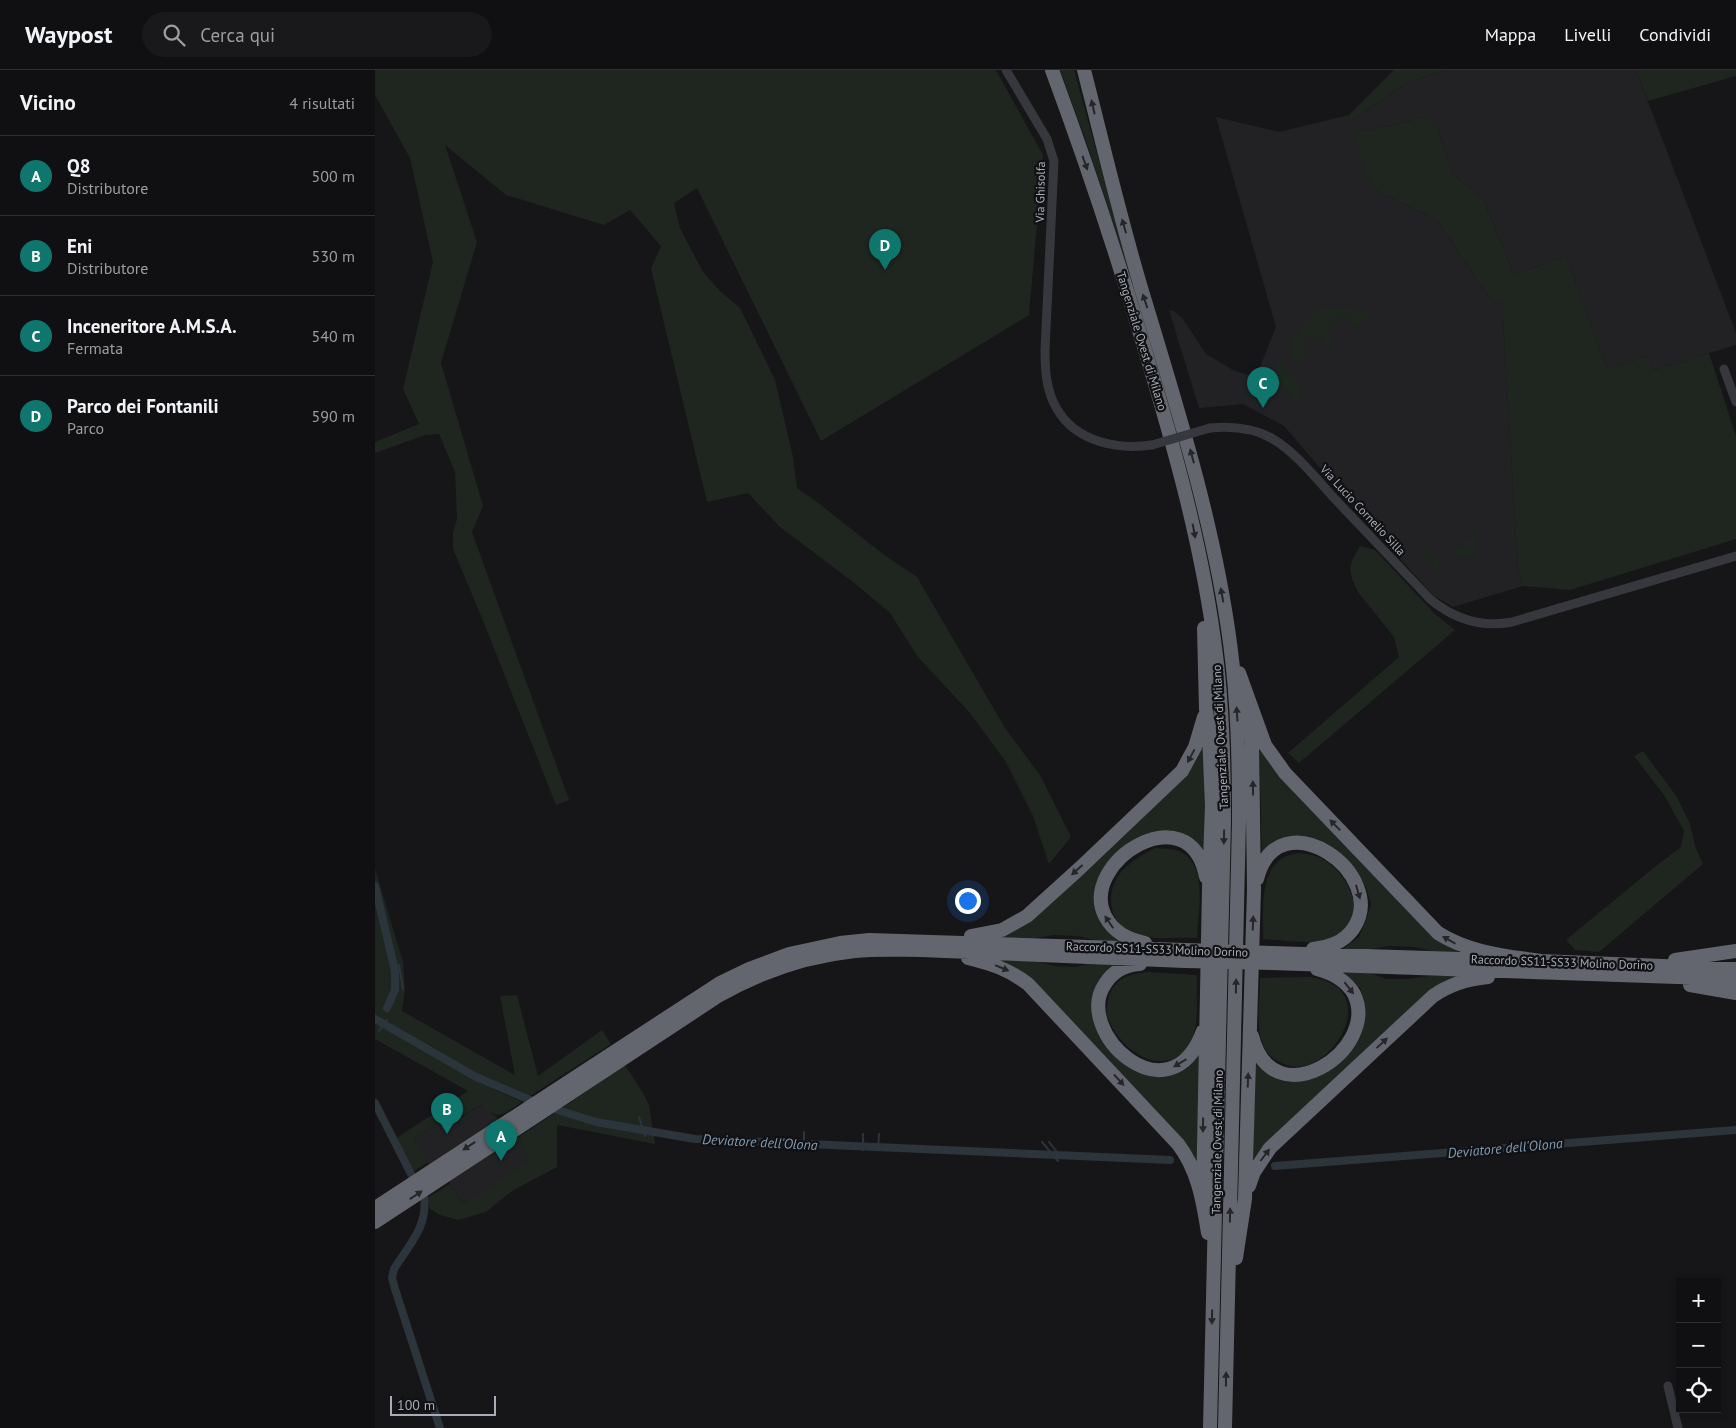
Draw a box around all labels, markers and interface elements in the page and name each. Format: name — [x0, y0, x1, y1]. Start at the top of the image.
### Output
search box — [142, 12, 492, 57]
text: Waypost — [25, 19, 112, 50]
icon: search — [160, 21, 188, 49]
text: Cerca qui — [200, 23, 275, 47]
text: Mappa — [1485, 23, 1536, 46]
text: Livelli — [1564, 23, 1611, 46]
text: Condividi — [1639, 23, 1711, 46]
text: Vicino — [20, 89, 76, 116]
text: 4 risultati — [289, 93, 355, 113]
one-way arrow — [1089, 99, 1097, 114]
text: Q8 — [67, 154, 91, 178]
one-way arrow — [1082, 156, 1090, 170]
street label: Via Ghisolfa — [1032, 161, 1048, 224]
text: A — [31, 166, 41, 186]
text: 500 m — [312, 166, 355, 186]
text: Distributore — [67, 178, 148, 198]
one-way arrow — [1120, 218, 1128, 233]
pin: D — [869, 229, 901, 270]
text: Eni — [67, 234, 92, 258]
text: B — [31, 246, 41, 266]
text: 530 m — [312, 246, 355, 266]
text: Distributore — [67, 258, 148, 278]
street label: Tangenziale Ovest di Milano — [1114, 270, 1170, 412]
one-way arrow — [1141, 293, 1149, 308]
text: Inceneritore A.M.S.A. — [67, 314, 237, 338]
text: C — [32, 326, 40, 346]
text: 540 m — [312, 326, 355, 346]
text: Fermata — [67, 338, 123, 358]
pin: C — [1247, 367, 1279, 408]
text: Parco dei Fontanili — [67, 394, 219, 418]
text: D — [31, 406, 41, 426]
text: 590 m — [312, 406, 355, 426]
text: Parco — [67, 418, 104, 438]
one-way arrow — [1187, 449, 1195, 464]
street label: Via Lucio Cornelio Silla — [1316, 461, 1409, 558]
one-way arrow — [1190, 524, 1198, 539]
one-way arrow — [1217, 586, 1225, 602]
street label: Tangenziale Ovest di Milano — [1209, 664, 1231, 810]
one-way arrow — [1233, 706, 1241, 722]
one-way arrow — [1187, 748, 1195, 763]
one-way arrow — [1249, 779, 1257, 795]
one-way arrow — [1329, 819, 1341, 831]
one-way arrow — [1220, 829, 1228, 845]
one-way arrow — [1071, 865, 1083, 876]
one-way arrow — [1354, 884, 1362, 900]
your location — [955, 888, 981, 914]
one-way arrow — [1104, 915, 1114, 929]
one-way arrow — [1249, 915, 1257, 931]
one-way arrow — [1443, 935, 1456, 944]
street label: Raccordo SS11-SS33 Molino Dorino — [1066, 938, 1248, 960]
street label: Raccordo SS11-SS33 Molino Dorino — [1471, 951, 1653, 973]
one-way arrow — [995, 965, 1009, 973]
one-way arrow — [1232, 977, 1240, 993]
one-way arrow — [1343, 981, 1354, 994]
one-way arrow — [1376, 1037, 1388, 1049]
one-way arrow — [1174, 1059, 1187, 1068]
street label: Tangenziale Ovest di Milano — [1208, 1070, 1226, 1214]
one-way arrow — [1244, 1072, 1252, 1088]
one-way arrow — [1113, 1074, 1125, 1086]
pin: B — [431, 1093, 463, 1134]
one-way arrow — [1199, 1117, 1207, 1133]
pin: A — [485, 1120, 517, 1161]
water label: Deviatore dell'Olona — [702, 1130, 818, 1154]
water label: Deviatore dell'Olona — [1447, 1134, 1563, 1162]
one-way arrow — [463, 1141, 476, 1151]
one-way arrow — [1260, 1148, 1270, 1162]
one-way arrow — [409, 1190, 423, 1200]
one-way arrow — [1226, 1206, 1234, 1222]
map controls — [1676, 1278, 1721, 1413]
button: + — [1676, 1278, 1721, 1323]
one-way arrow — [1208, 1310, 1216, 1326]
button: − — [1676, 1323, 1721, 1368]
button: locate — [1676, 1368, 1721, 1413]
one-way arrow — [1223, 1371, 1231, 1387]
scale bar — [390, 1393, 496, 1416]
text: 100 m — [397, 1396, 435, 1414]

